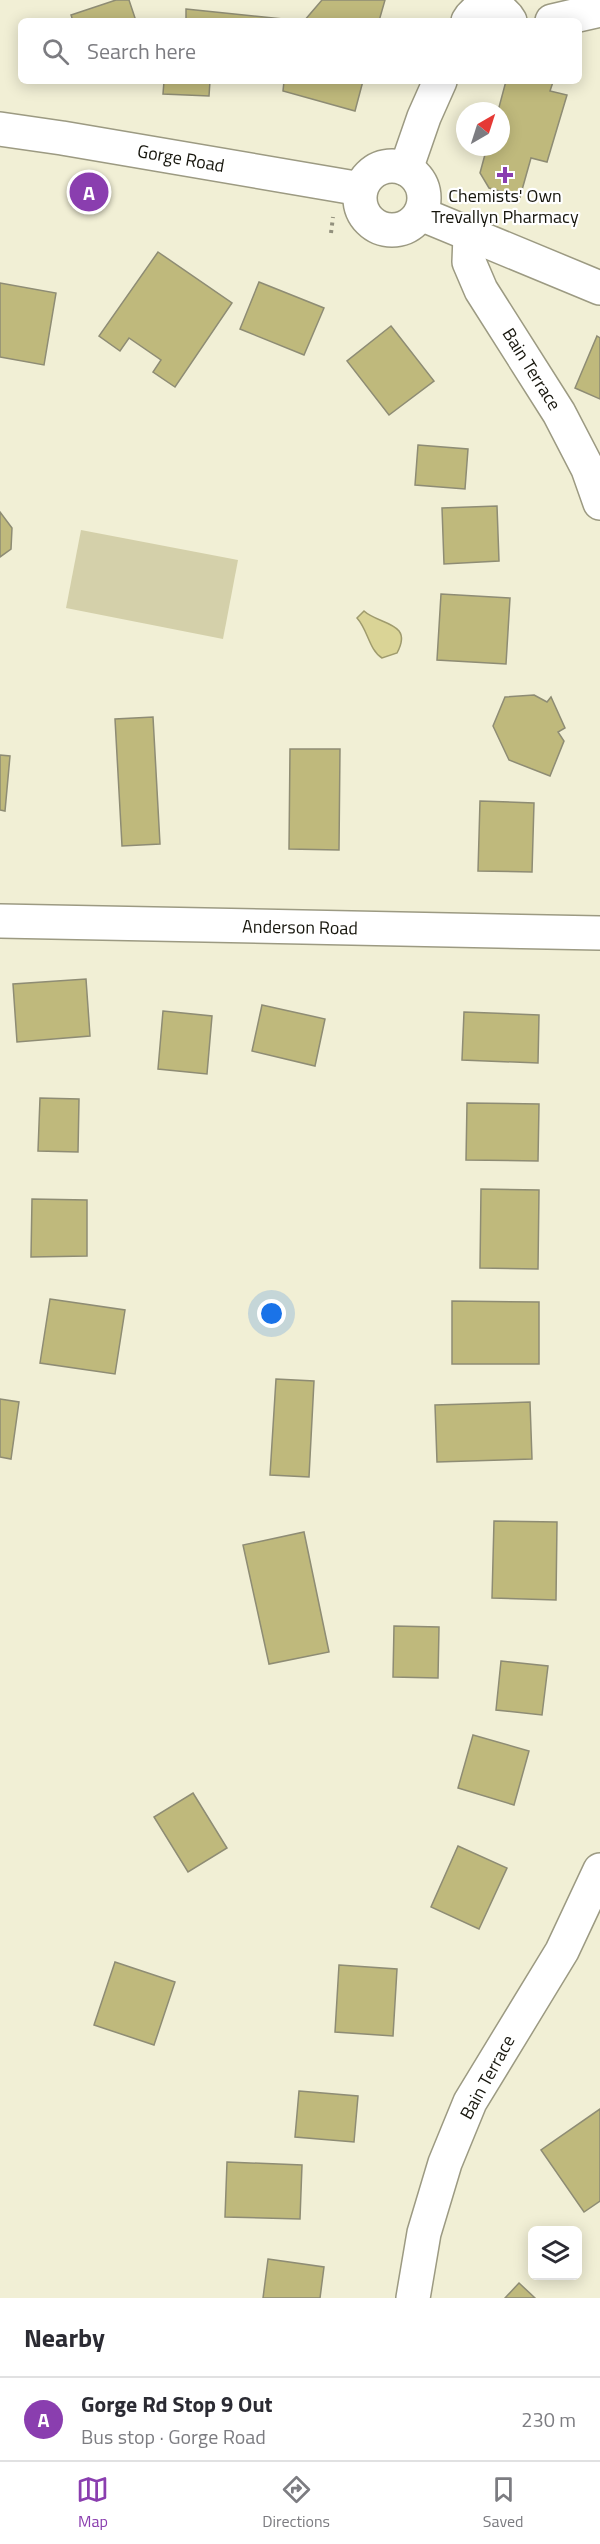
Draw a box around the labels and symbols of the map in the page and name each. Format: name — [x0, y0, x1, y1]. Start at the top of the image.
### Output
north arrow — [456, 102, 510, 156]
street label: Gorge Road — [135, 137, 227, 179]
marker: Chemists' Own Trevallyn Pharmacy — [498, 168, 512, 182]
pin: A — [70, 170, 109, 214]
place label: Chemists' Own Trevallyn Pharmacy — [431, 182, 579, 230]
street label: Bain Terrace — [496, 322, 568, 416]
street label: Anderson Road — [242, 912, 358, 942]
your location — [257, 1299, 286, 1328]
street label: Bain Terrace — [453, 2030, 521, 2124]

